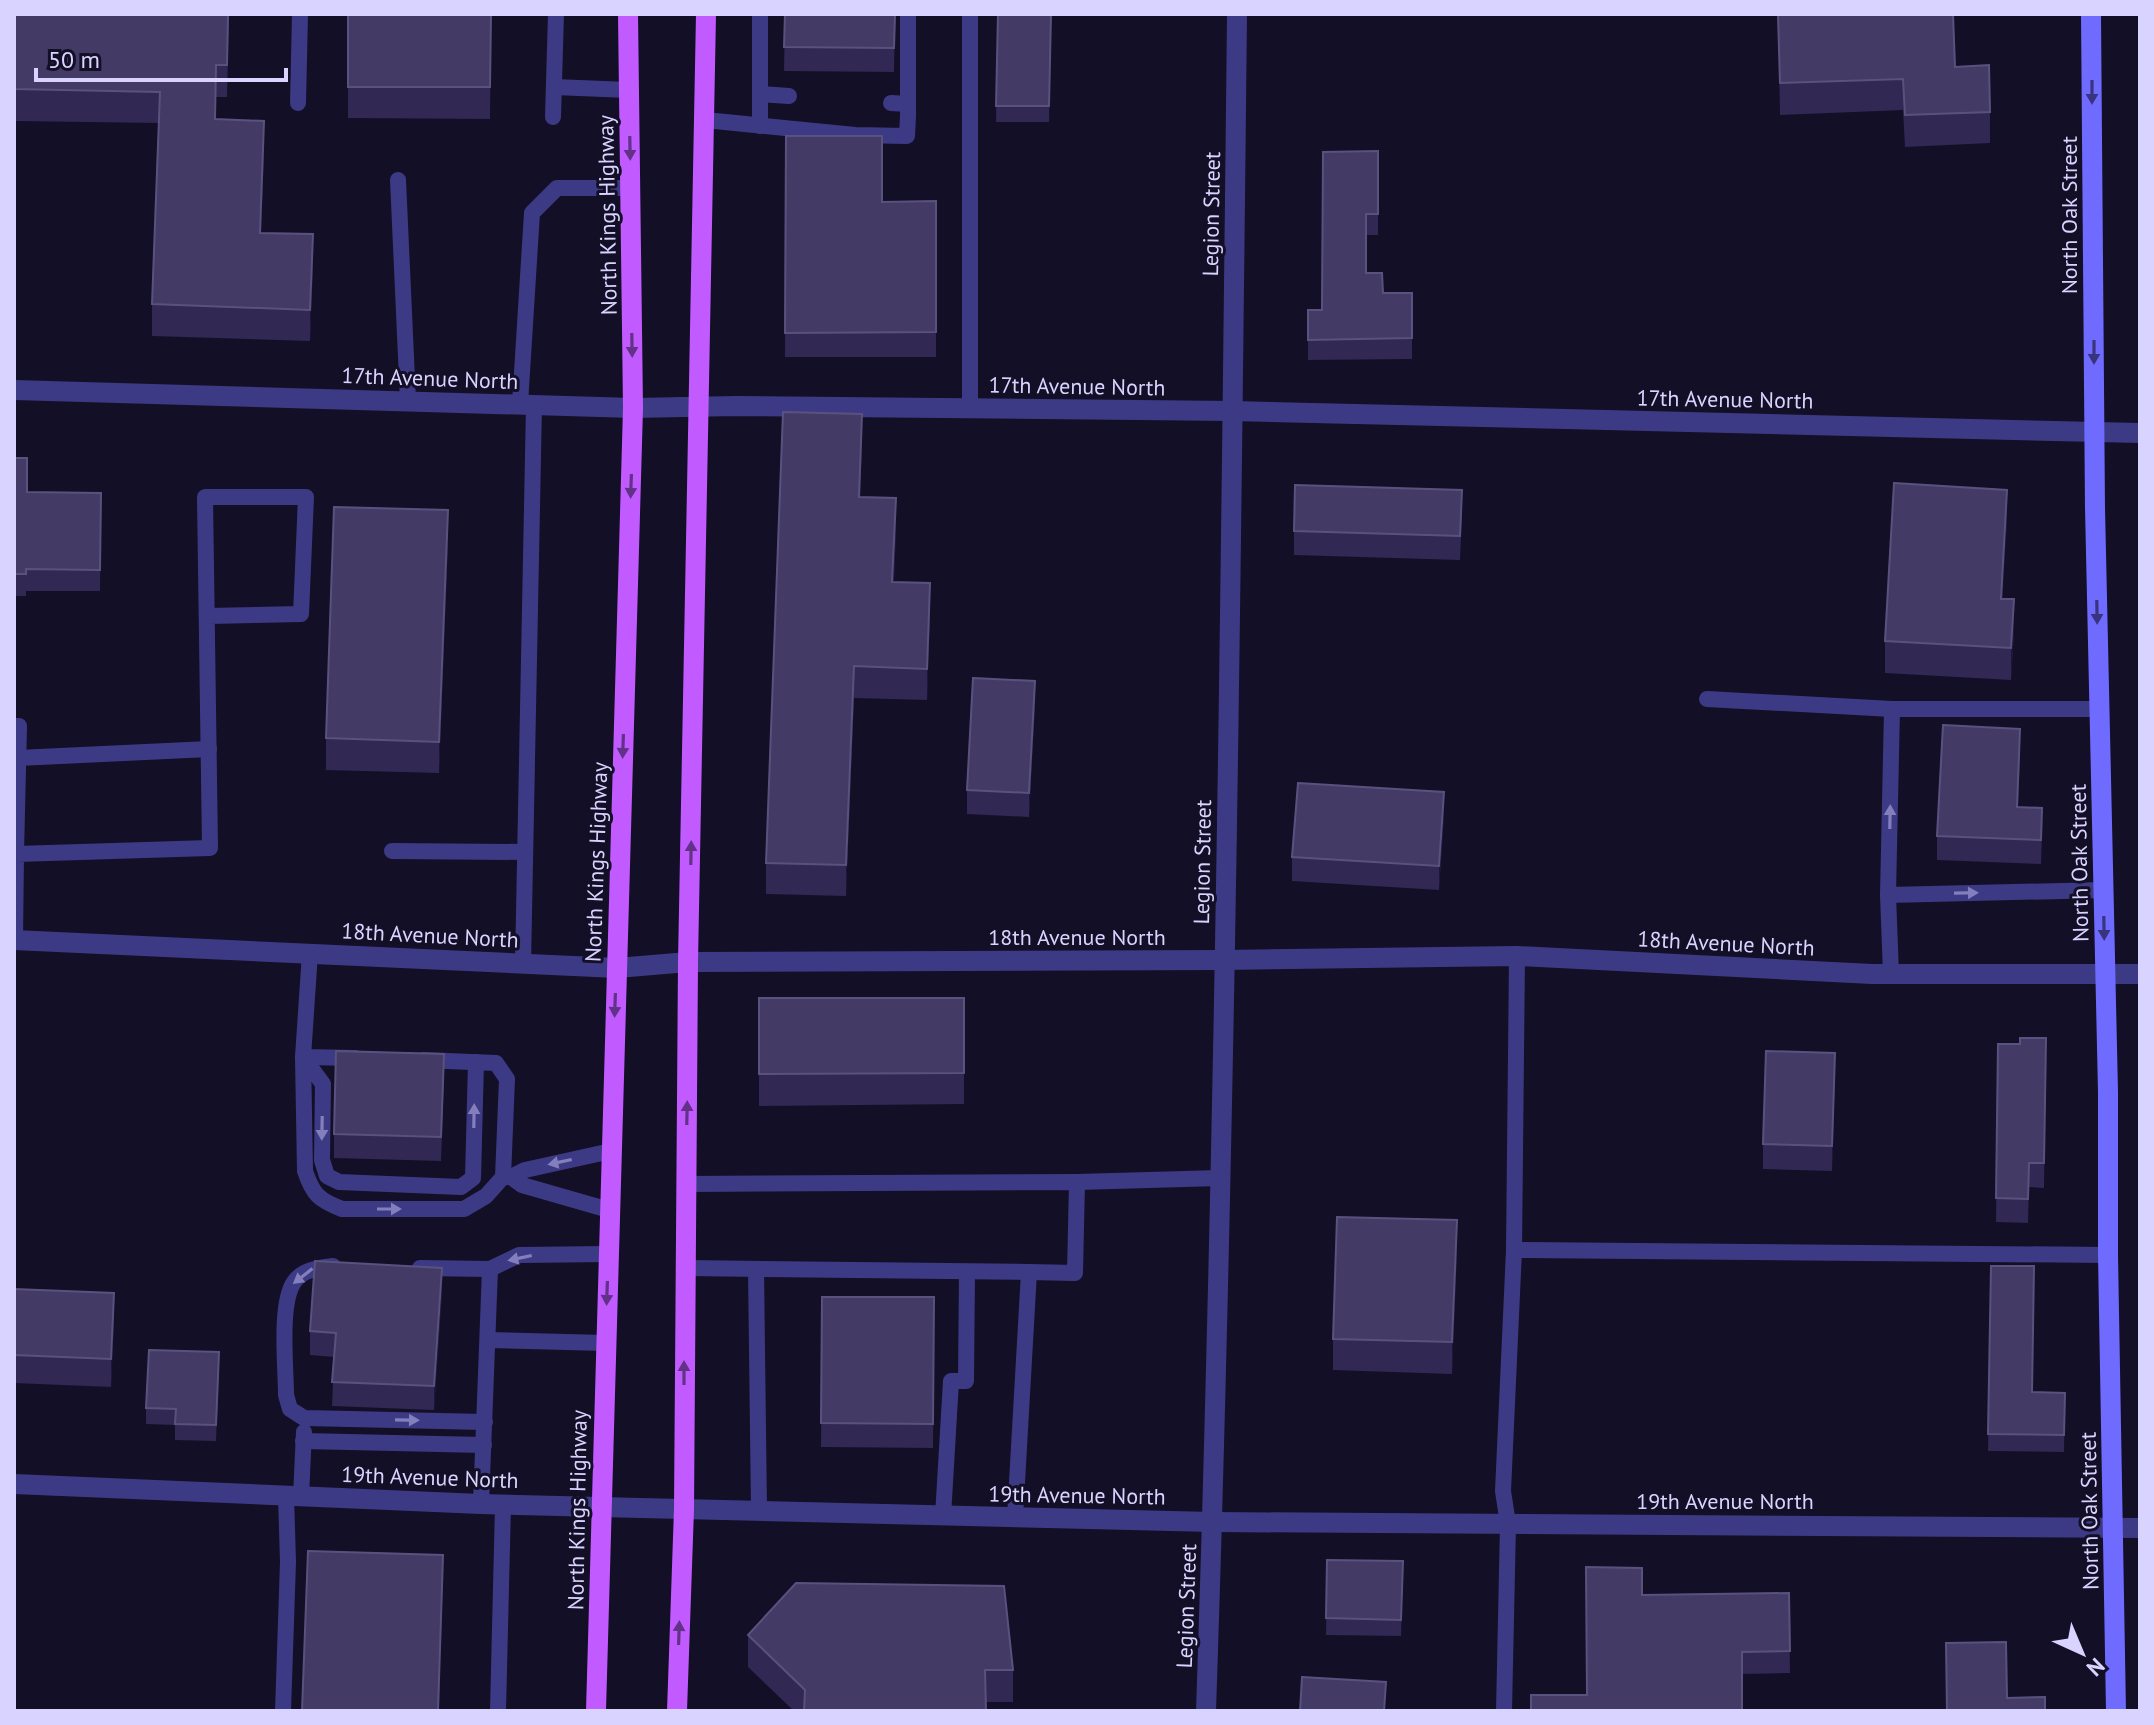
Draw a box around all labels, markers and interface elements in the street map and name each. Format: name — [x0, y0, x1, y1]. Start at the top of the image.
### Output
scale bar — [36, 32, 286, 82]
text: 50 m — [48, 44, 100, 75]
one-way arrow — [2085, 80, 2098, 105]
street label: North Kings Highway — [591, 114, 623, 315]
street label: North Oak Street — [2055, 135, 2083, 294]
one-way arrow — [624, 136, 636, 161]
street label: Legion Street — [1196, 151, 1226, 277]
one-way arrow — [626, 333, 638, 358]
one-way arrow — [2088, 340, 2100, 365]
street label: 17th Avenue North — [341, 361, 519, 395]
street label: 17th Avenue North — [988, 370, 1166, 402]
street label: 17th Avenue North — [1636, 383, 1814, 415]
one-way arrow — [624, 474, 637, 499]
one-way arrow — [2091, 600, 2104, 625]
one-way arrow — [617, 734, 629, 759]
street label: North Kings Highway — [579, 761, 614, 963]
street label: North Oak Street — [2064, 783, 2094, 942]
street label: Legion Street — [1187, 799, 1217, 925]
one-way arrow — [1883, 804, 1896, 829]
one-way arrow — [684, 840, 697, 865]
one-way arrow — [1954, 887, 1979, 899]
street label: 18th Avenue North — [341, 916, 519, 954]
one-way arrow — [2098, 916, 2111, 941]
street label: 18th Avenue North — [988, 923, 1166, 951]
street label: 18th Avenue North — [1637, 924, 1815, 962]
one-way arrow — [609, 993, 622, 1018]
one-way arrow — [681, 1100, 693, 1125]
one-way arrow — [468, 1103, 481, 1128]
one-way arrow — [316, 1116, 328, 1141]
one-way arrow — [548, 1156, 573, 1169]
one-way arrow — [377, 1203, 402, 1215]
one-way arrow — [508, 1252, 533, 1265]
one-way arrow — [293, 1268, 314, 1285]
one-way arrow — [601, 1281, 613, 1306]
one-way arrow — [678, 1360, 691, 1385]
street label: North Kings Highway — [561, 1409, 593, 1610]
one-way arrow — [395, 1414, 420, 1426]
street label: North Oak Street — [2074, 1431, 2104, 1590]
street label: 19th Avenue North — [341, 1460, 519, 1494]
street label: 19th Avenue North — [988, 1479, 1166, 1511]
street label: 19th Avenue North — [1636, 1487, 1814, 1515]
street label: Legion Street — [1170, 1543, 1202, 1669]
north arrow — [2042, 1613, 2122, 1693]
one-way arrow — [673, 1620, 686, 1645]
text: N — [2081, 1652, 2111, 1682]

